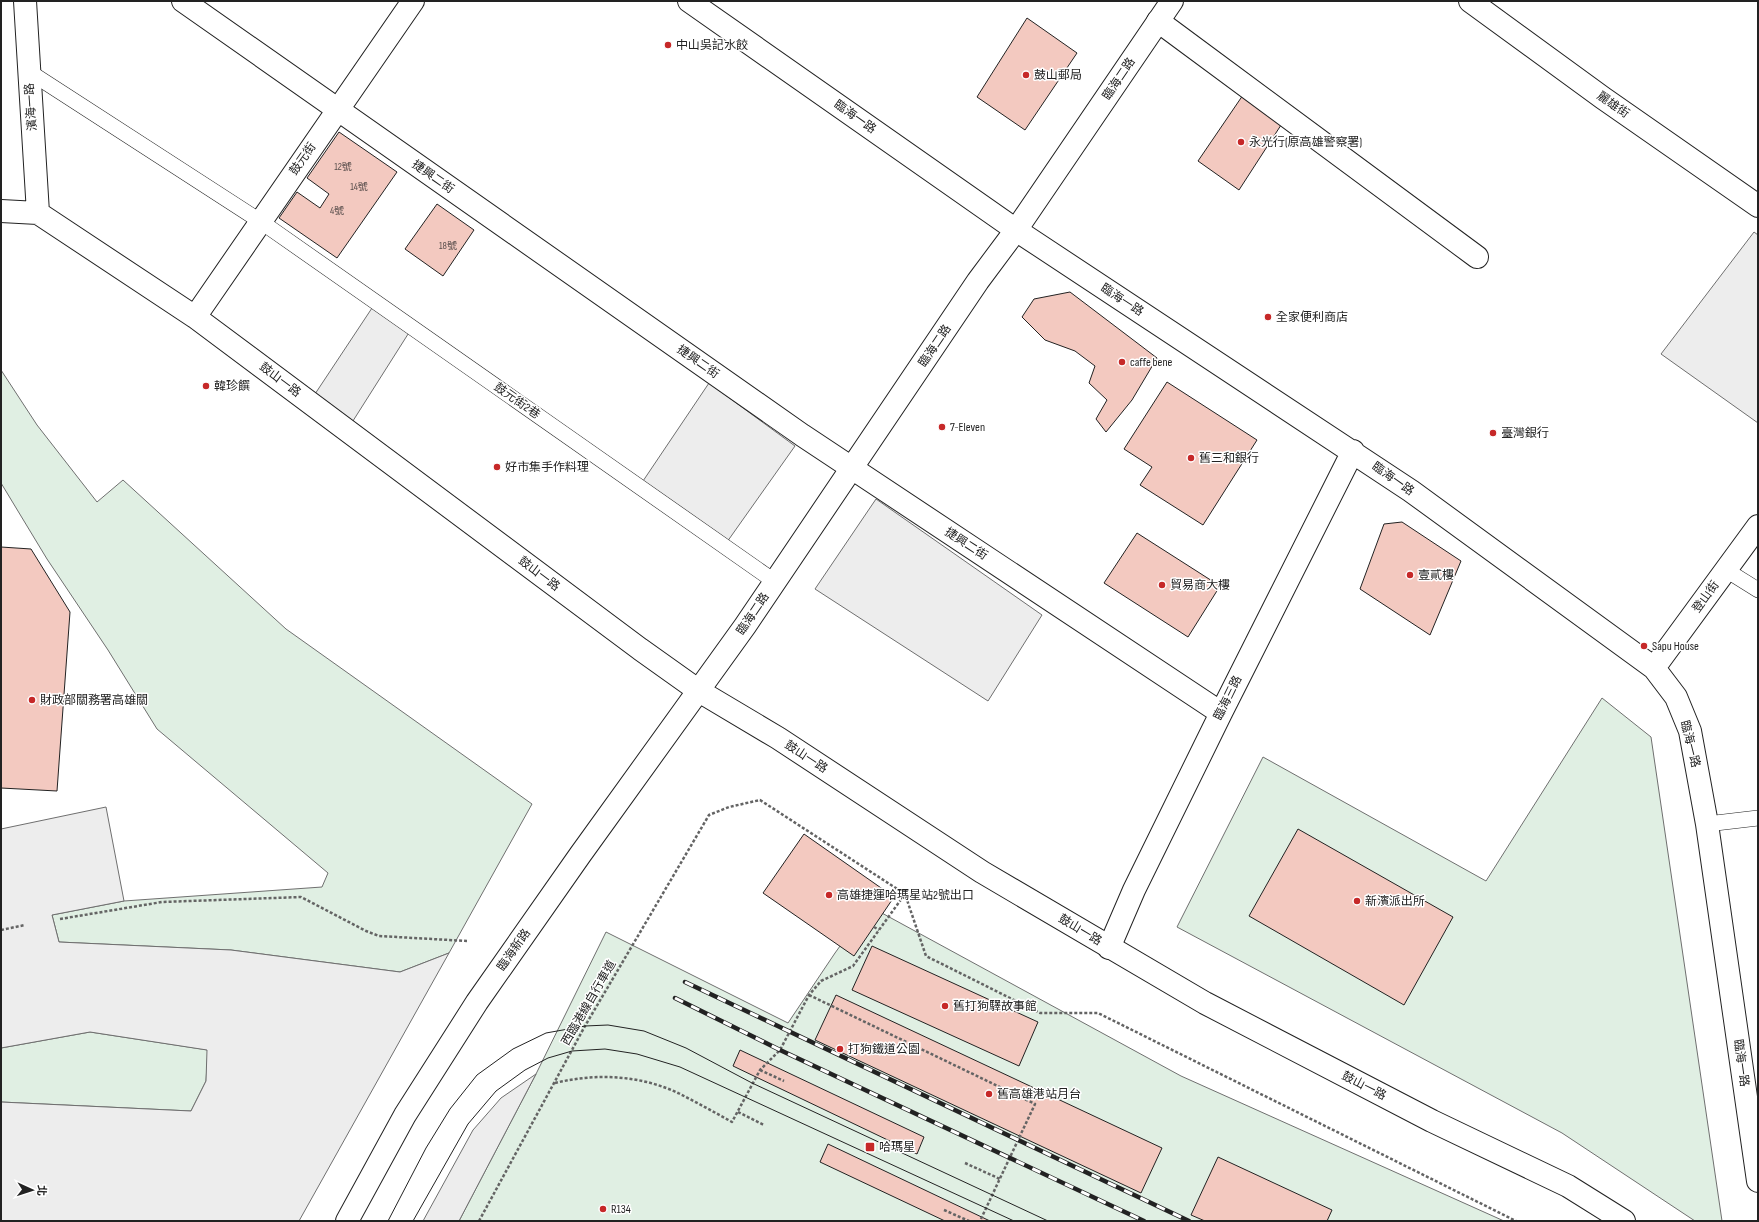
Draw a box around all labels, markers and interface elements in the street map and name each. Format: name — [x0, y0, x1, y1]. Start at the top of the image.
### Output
place label: 中山吳記水餃 — [676, 38, 748, 53]
marker: 中山吳記水餃 — [663, 40, 673, 50]
street label: 臨海二路 — [1099, 55, 1139, 103]
place label: 鼓山郵局 — [1034, 68, 1082, 83]
marker: 鼓山郵局 — [1021, 70, 1031, 80]
street label: 濱海一路 — [22, 83, 40, 131]
street label: 麗雄街 — [1594, 89, 1632, 121]
street label: 臨海一路 — [831, 97, 879, 137]
place label: 永光行(原高雄警察署) — [1249, 135, 1362, 150]
marker: 永光行(原高雄警察署) — [1236, 137, 1246, 147]
street label: 鼓元街 — [287, 140, 319, 178]
street label: 捷興二街 — [409, 157, 457, 197]
house number: 12號 — [334, 161, 352, 173]
house number: 14號 — [350, 181, 368, 193]
house number: 4號 — [330, 205, 344, 217]
house number: 18號 — [439, 240, 457, 252]
street label: 臨海一路 — [1098, 281, 1146, 319]
place label: 全家便利商店 — [1276, 310, 1348, 325]
marker: 全家便利商店 — [1263, 312, 1273, 322]
street label: 臨海二路 — [915, 322, 955, 370]
street label: 捷興二街 — [674, 342, 722, 382]
place label: caffe bene — [1130, 355, 1173, 370]
marker: caffe bene — [1117, 357, 1127, 367]
street label: 鼓山一路 — [256, 360, 304, 400]
place label: 韓珍饌 — [214, 379, 250, 394]
street label: 鼓元街2巷 — [491, 380, 543, 422]
marker: 韓珍饌 — [201, 381, 211, 391]
place label: 7-Eleven — [950, 420, 985, 435]
marker: 7-Eleven — [937, 422, 947, 432]
place label: 臺灣銀行 — [1501, 426, 1549, 441]
marker: 臺灣銀行 — [1488, 428, 1498, 438]
place label: 舊三和銀行 — [1199, 451, 1259, 466]
marker: 舊三和銀行 — [1186, 453, 1196, 463]
street label: 臨海一路 — [1369, 459, 1417, 499]
place label: 好市集手作料理 — [505, 460, 589, 475]
marker: 好市集手作料理 — [492, 462, 502, 472]
street label: 捷興二街 — [942, 525, 990, 563]
street label: 鼓山一路 — [515, 554, 563, 594]
place label: 壹貳樓 — [1418, 568, 1454, 583]
marker: 壹貳樓 — [1405, 570, 1415, 580]
place label: 貿易商大樓 — [1170, 578, 1230, 593]
street label: 登山街 — [1689, 578, 1723, 616]
marker: 貿易商大樓 — [1157, 580, 1167, 590]
street label: 臨海二路 — [733, 590, 773, 638]
place label: Sapu House — [1652, 639, 1699, 654]
marker: Sapu House — [1639, 641, 1649, 651]
street label: 臨海三路 — [1211, 673, 1245, 723]
place label: 財政部關務署高雄關 — [40, 693, 148, 708]
marker: 財政部關務署高雄關 — [27, 695, 37, 705]
street label: 臨海一路 — [1677, 719, 1703, 769]
street label: 鼓山一路 — [782, 738, 830, 776]
place label: 高雄捷運哈瑪星站2號出口 — [837, 888, 974, 903]
marker: 高雄捷運哈瑪星站2號出口 — [824, 890, 834, 900]
place label: 新濱派出所 — [1365, 894, 1425, 909]
marker: 新濱派出所 — [1352, 896, 1362, 906]
street label: 鼓山一路 — [1056, 911, 1104, 949]
street label: 臨海新路 — [494, 926, 534, 974]
street label: 西臨港線自行車道 — [559, 958, 619, 1048]
place label: 舊打狗驛故事館 — [953, 999, 1037, 1014]
marker: 舊打狗驛故事館 — [940, 1001, 950, 1011]
street label: 臨海一路 — [1730, 1038, 1752, 1088]
place label: 打狗鐵道公園 — [848, 1042, 920, 1057]
marker: 打狗鐵道公園 — [835, 1044, 845, 1054]
street label: 鼓山一路 — [1339, 1068, 1389, 1104]
place label: 舊高雄港站月台 — [997, 1087, 1081, 1102]
marker: 舊高雄港站月台 — [984, 1089, 994, 1099]
place label: 哈瑪星 — [879, 1140, 915, 1155]
marker: 哈瑪星 — [864, 1141, 876, 1153]
north arrow — [12, 1170, 52, 1210]
text: 北 — [35, 1185, 48, 1196]
place label: R134 — [611, 1202, 631, 1217]
marker: R134 — [598, 1204, 608, 1214]

